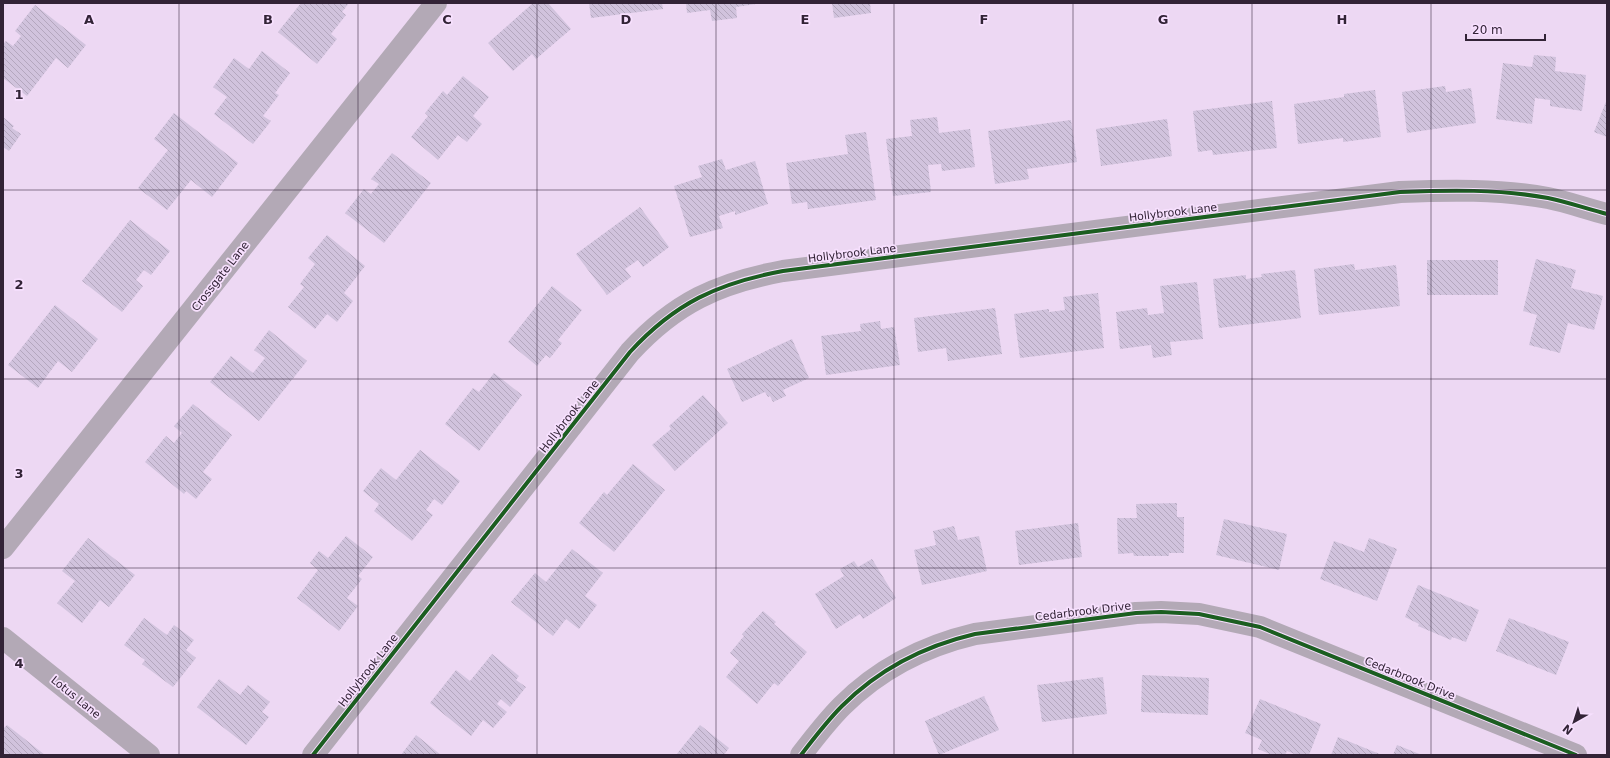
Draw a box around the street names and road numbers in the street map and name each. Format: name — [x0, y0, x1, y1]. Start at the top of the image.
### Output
street label: Hollybrook Lane — [1128, 201, 1218, 224]
street label: Crossgate Lane — [189, 239, 252, 314]
street label: Hollybrook Lane — [807, 242, 897, 265]
street label: Hollybrook Lane — [537, 377, 602, 455]
street label: Cedarbrook Drive — [1034, 599, 1132, 624]
street label: Hollybrook Lane — [336, 631, 401, 709]
street label: Cedarbrook Drive — [1363, 654, 1457, 703]
street label: Lotus Lane — [48, 674, 103, 721]

